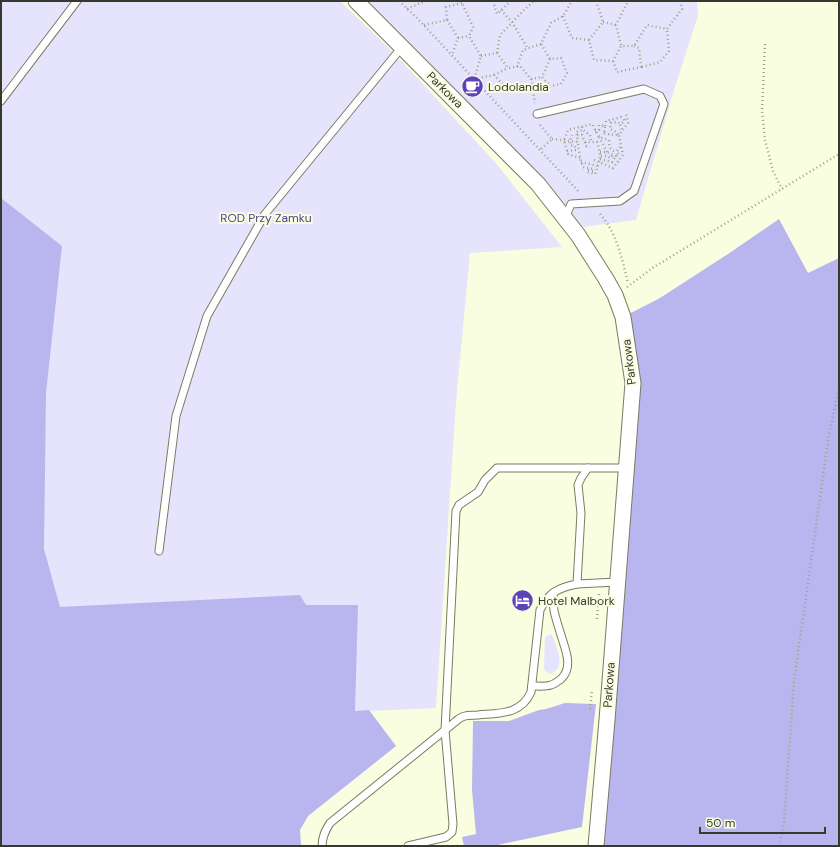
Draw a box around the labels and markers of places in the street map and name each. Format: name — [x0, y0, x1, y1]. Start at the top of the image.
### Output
cafe icon: Lodolandia — [459, 74, 485, 100]
place label: Lodolandia — [488, 79, 549, 95]
hotel icon: Hotel Malbork — [510, 588, 536, 614]
place label: Hotel Malbork — [538, 593, 615, 609]

